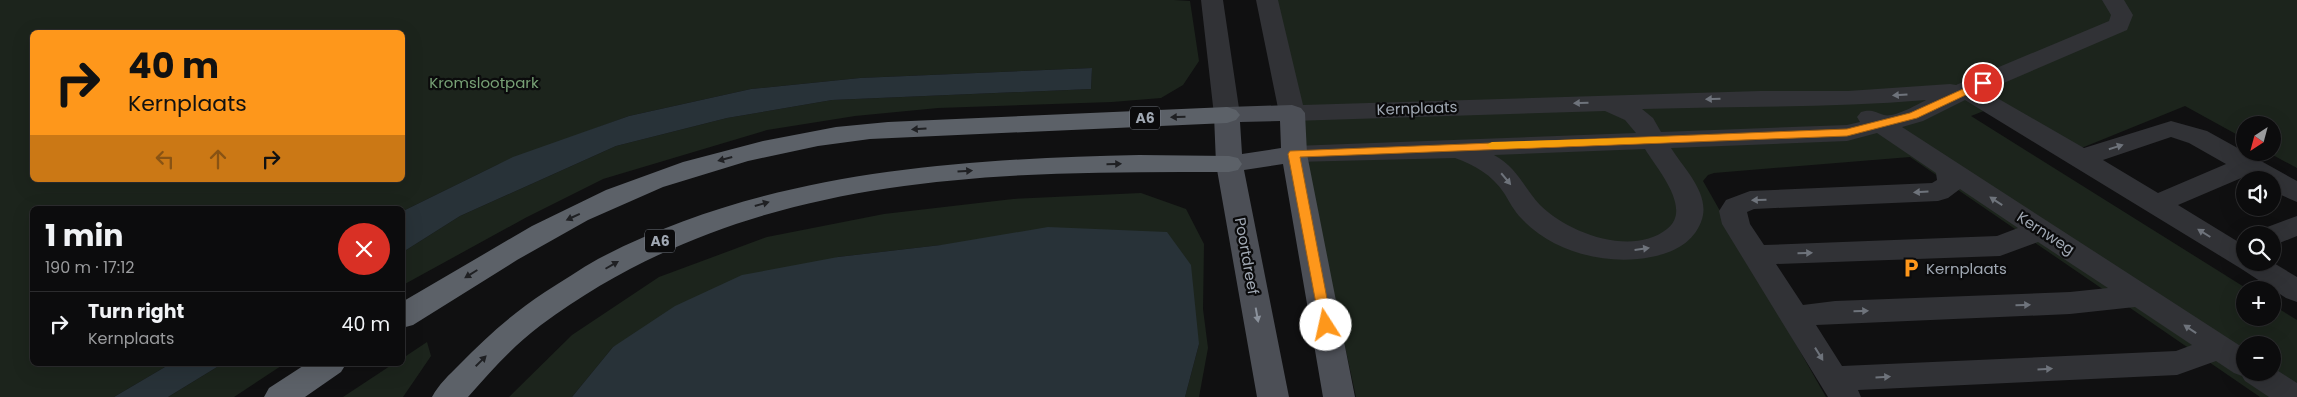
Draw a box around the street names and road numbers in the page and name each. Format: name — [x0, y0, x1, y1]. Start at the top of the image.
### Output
street label: Kernplaats — [1376, 96, 1458, 120]
road number: A6 — [1130, 106, 1160, 130]
street label: Kernweg — [2013, 206, 2079, 260]
street label: Poortdreef — [1230, 216, 1264, 296]
road number: A6 — [645, 230, 675, 252]

